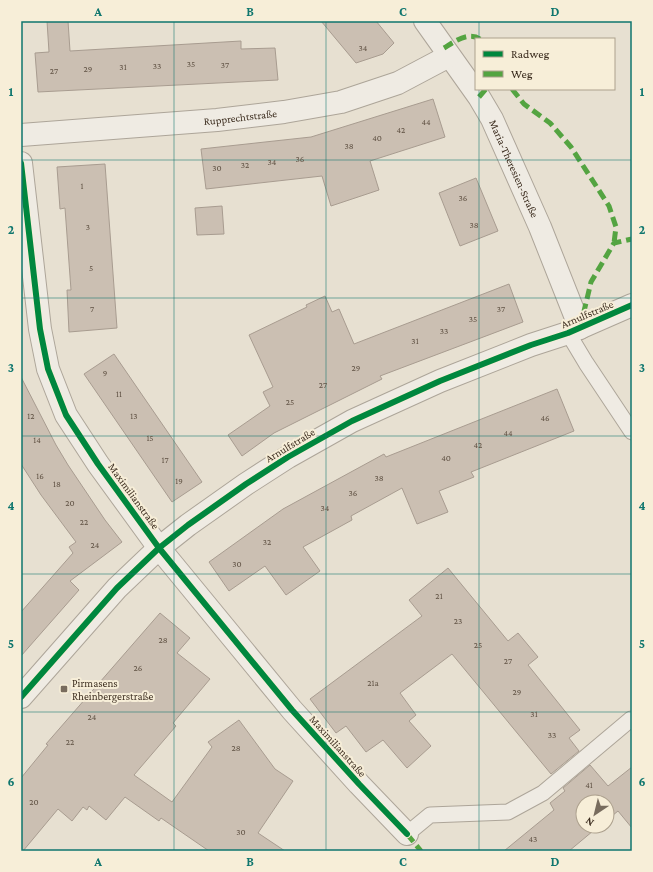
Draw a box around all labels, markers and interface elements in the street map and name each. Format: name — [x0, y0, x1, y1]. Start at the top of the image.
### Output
text: A — [93, 4, 102, 19]
text: B — [246, 4, 254, 19]
text: C — [399, 4, 407, 19]
text: D — [551, 4, 560, 19]
legend — [475, 38, 615, 90]
house number: 34 — [359, 43, 368, 53]
text: Radweg — [511, 47, 549, 61]
house number: 35 — [187, 59, 195, 69]
house number: 37 — [221, 60, 229, 70]
house number: 33 — [153, 61, 161, 71]
house number: 31 — [119, 62, 127, 72]
house number: 29 — [84, 64, 93, 74]
house number: 27 — [50, 66, 58, 76]
text: Weg — [511, 67, 533, 81]
text: 1 — [9, 84, 14, 99]
text: 1 — [640, 84, 645, 99]
street label: Rupprechtstraße — [203, 107, 278, 127]
house number: 44 — [421, 117, 431, 127]
street label: Maria-Theresien-Straße — [487, 118, 541, 219]
house number: 42 — [397, 125, 405, 135]
house number: 40 — [372, 133, 382, 143]
house number: 38 — [344, 141, 354, 151]
house number: 36 — [296, 154, 305, 164]
house number: 34 — [268, 157, 277, 167]
house number: 32 — [241, 160, 249, 170]
house number: 30 — [212, 163, 222, 173]
house number: 1 — [81, 181, 84, 191]
house number: 36 — [459, 193, 468, 203]
house number: 38 — [469, 220, 479, 230]
text: 2 — [8, 222, 15, 237]
house number: 3 — [86, 222, 90, 232]
text: 2 — [639, 222, 646, 237]
house number: 5 — [89, 263, 93, 273]
street label: Arnulfstraße — [559, 298, 615, 330]
house number: 7 — [90, 304, 94, 314]
house number: 37 — [497, 304, 505, 314]
house number: 35 — [469, 314, 477, 324]
house number: 33 — [440, 326, 448, 336]
house number: 31 — [411, 336, 419, 346]
text: 3 — [8, 360, 14, 375]
text: 3 — [639, 360, 645, 375]
house number: 29 — [352, 363, 361, 373]
house number: 9 — [103, 368, 108, 378]
house number: 27 — [319, 380, 327, 390]
house number: 11 — [116, 389, 122, 399]
house number: 25 — [286, 397, 294, 407]
house number: 12 — [27, 411, 35, 421]
house number: 13 — [130, 411, 138, 421]
house number: 46 — [540, 413, 550, 423]
street label: Arnulfstraße — [263, 425, 317, 464]
house number: 44 — [503, 428, 513, 438]
house number: 15 — [146, 433, 154, 443]
house number: 14 — [33, 435, 41, 445]
house number: 42 — [474, 440, 482, 450]
house number: 40 — [441, 453, 451, 463]
house number: 17 — [161, 455, 169, 465]
street label: Maximilianstraße — [106, 461, 162, 531]
house number: 16 — [36, 471, 44, 481]
house number: 38 — [374, 473, 384, 483]
house number: 19 — [175, 476, 183, 486]
house number: 18 — [53, 479, 61, 489]
house number: 36 — [349, 488, 358, 498]
text: 4 — [7, 498, 15, 513]
house number: 20 — [65, 498, 75, 508]
text: 4 — [638, 498, 646, 513]
house number: 34 — [321, 503, 330, 513]
house number: 22 — [80, 517, 88, 527]
house number: 32 — [263, 537, 271, 547]
house number: 24 — [91, 540, 100, 550]
house number: 30 — [232, 559, 242, 569]
house number: 21 — [435, 591, 443, 601]
house number: 23 — [454, 616, 462, 626]
house number: 28 — [158, 635, 168, 645]
text: 5 — [8, 636, 14, 651]
text: 5 — [639, 636, 645, 651]
house number: 25 — [474, 640, 482, 650]
house number: 27 — [504, 656, 512, 666]
house number: 26 — [134, 663, 143, 673]
place label: Pirmasens Rheinbergerstraße — [72, 677, 154, 703]
house number: 21a — [367, 678, 379, 688]
marker: Pirmasens Rheinbergerstraße — [59, 684, 69, 694]
house number: 29 — [513, 687, 522, 697]
house number: 31 — [530, 709, 538, 719]
house number: 24 — [88, 712, 97, 722]
street label: Maximilianstraße — [307, 713, 369, 779]
house number: 33 — [548, 730, 556, 740]
house number: 22 — [66, 737, 74, 747]
house number: 28 — [231, 743, 241, 753]
text: 6 — [7, 774, 15, 789]
text: 6 — [638, 774, 646, 789]
house number: 41 — [585, 780, 593, 790]
north arrow — [575, 794, 615, 834]
house number: 20 — [29, 797, 39, 807]
text: N — [582, 815, 596, 829]
house number: 30 — [236, 827, 246, 837]
house number: 43 — [529, 834, 537, 844]
text: A — [93, 854, 102, 869]
text: B — [246, 854, 254, 869]
text: C — [399, 854, 407, 869]
text: D — [551, 854, 560, 869]

